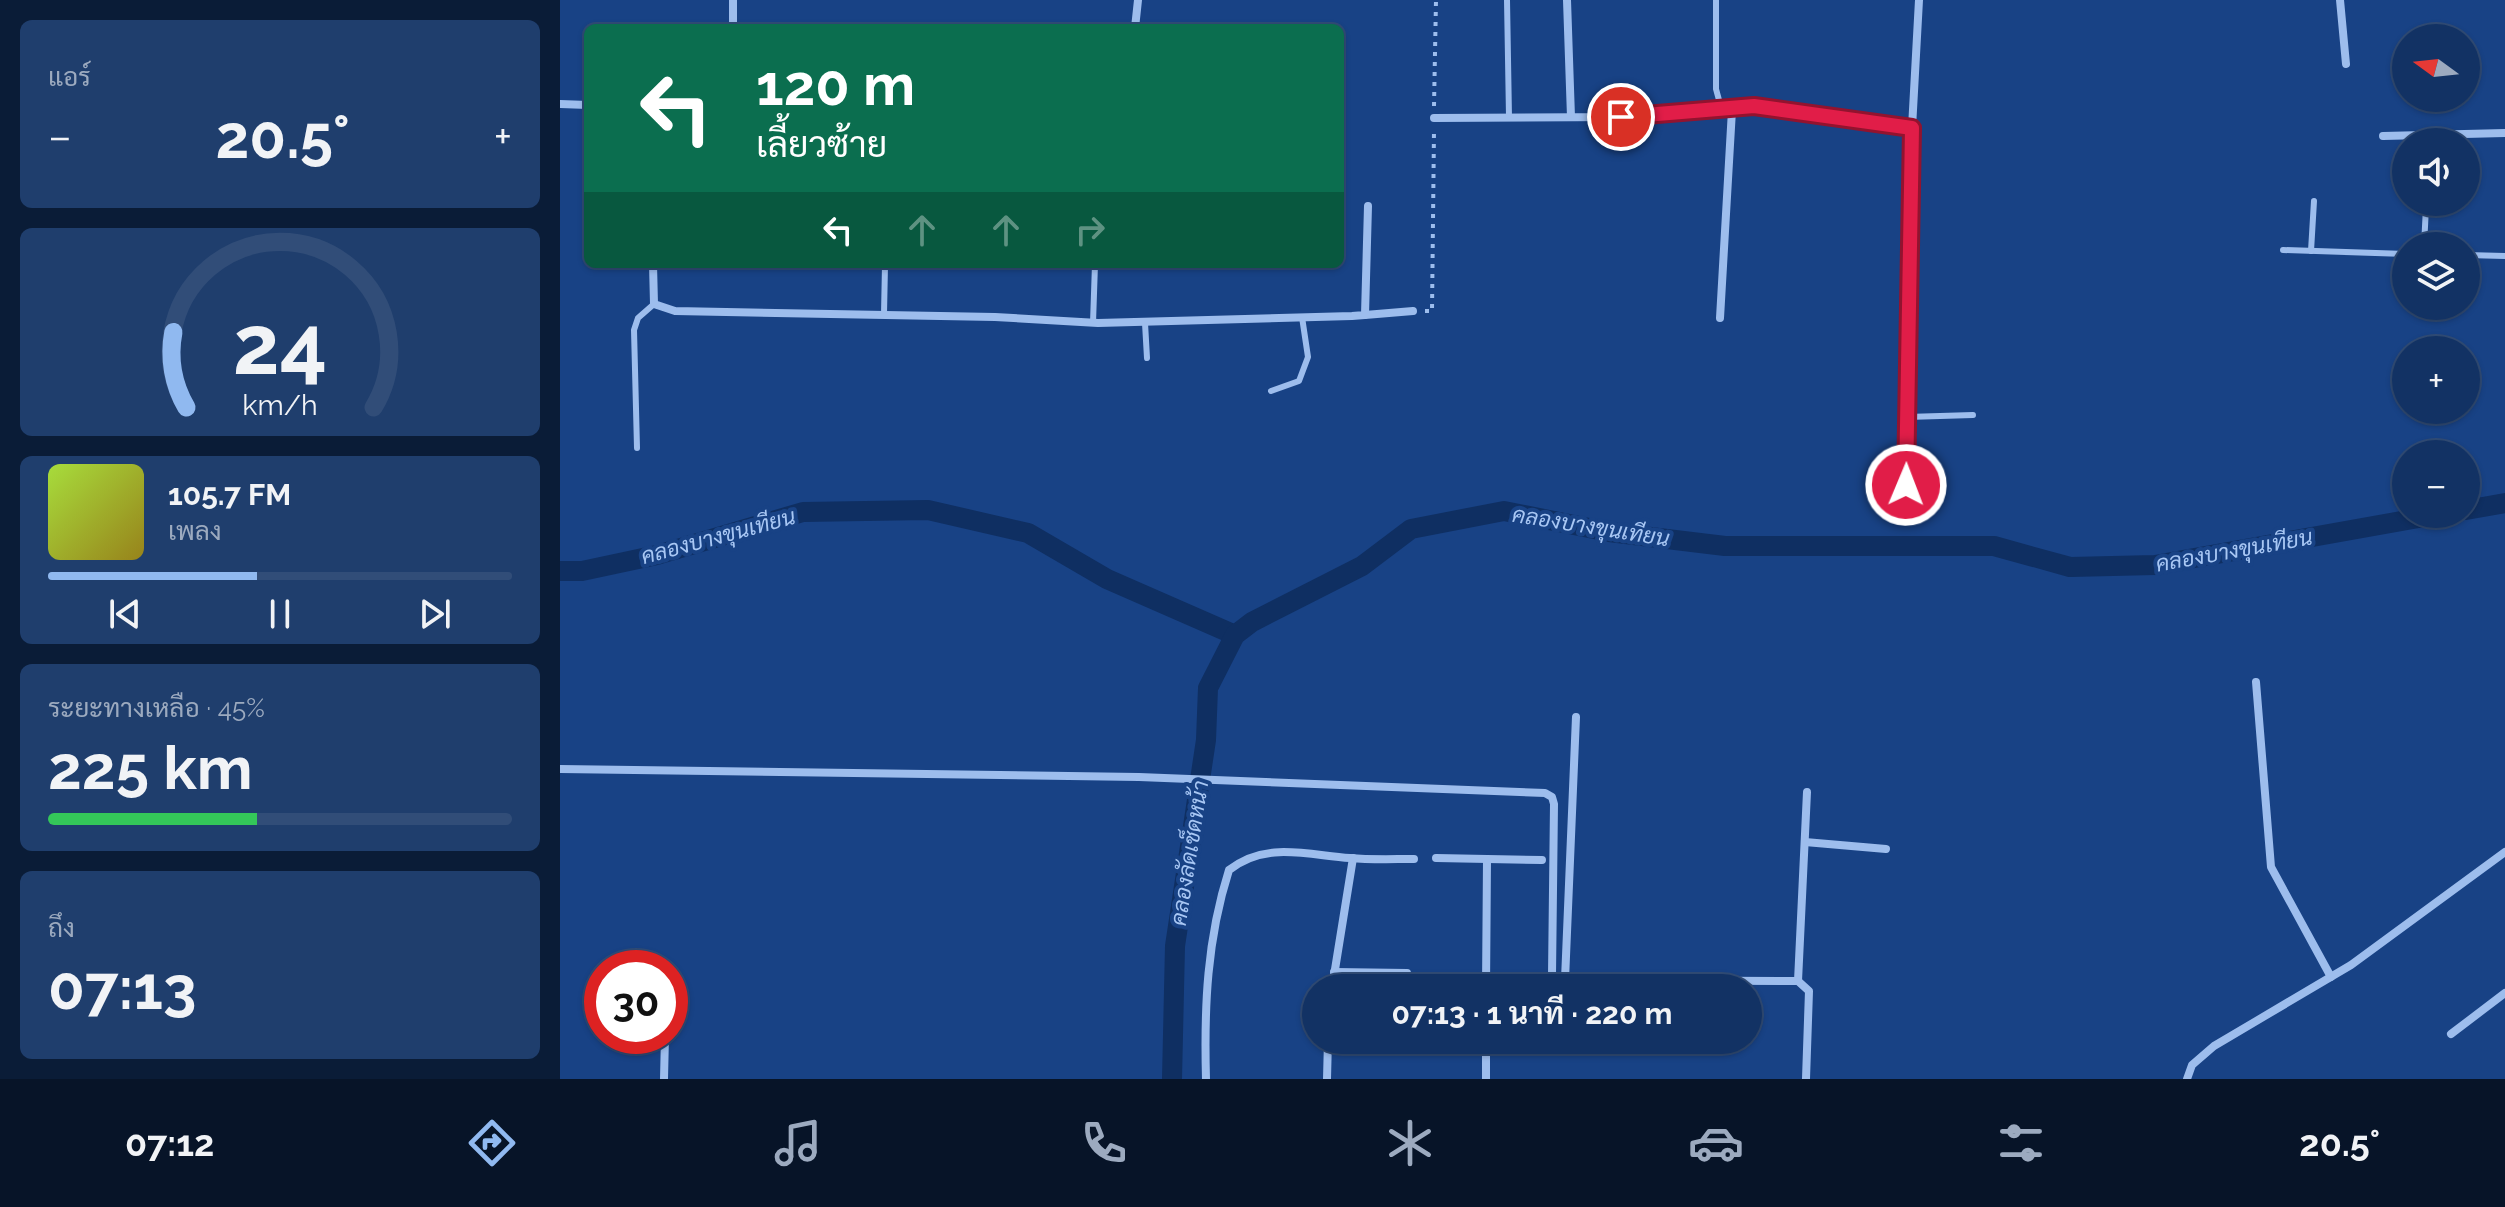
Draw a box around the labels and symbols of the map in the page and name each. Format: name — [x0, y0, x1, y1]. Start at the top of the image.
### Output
north arrow — [2392, 24, 2480, 112]
pin — [1587, 83, 1655, 151]
position arrow — [1864, 443, 1948, 527]
water label: คลองบางขุนเทียน — [1510, 501, 1671, 554]
water label: คลองบางขุนเทียน — [638, 503, 799, 572]
water label: คลองบางขุนเทียน — [2154, 523, 2315, 580]
water label: คลองลัดเช็ดหน้า — [1163, 778, 1213, 927]
speed limit sign: 30 — [584, 950, 688, 1054]

